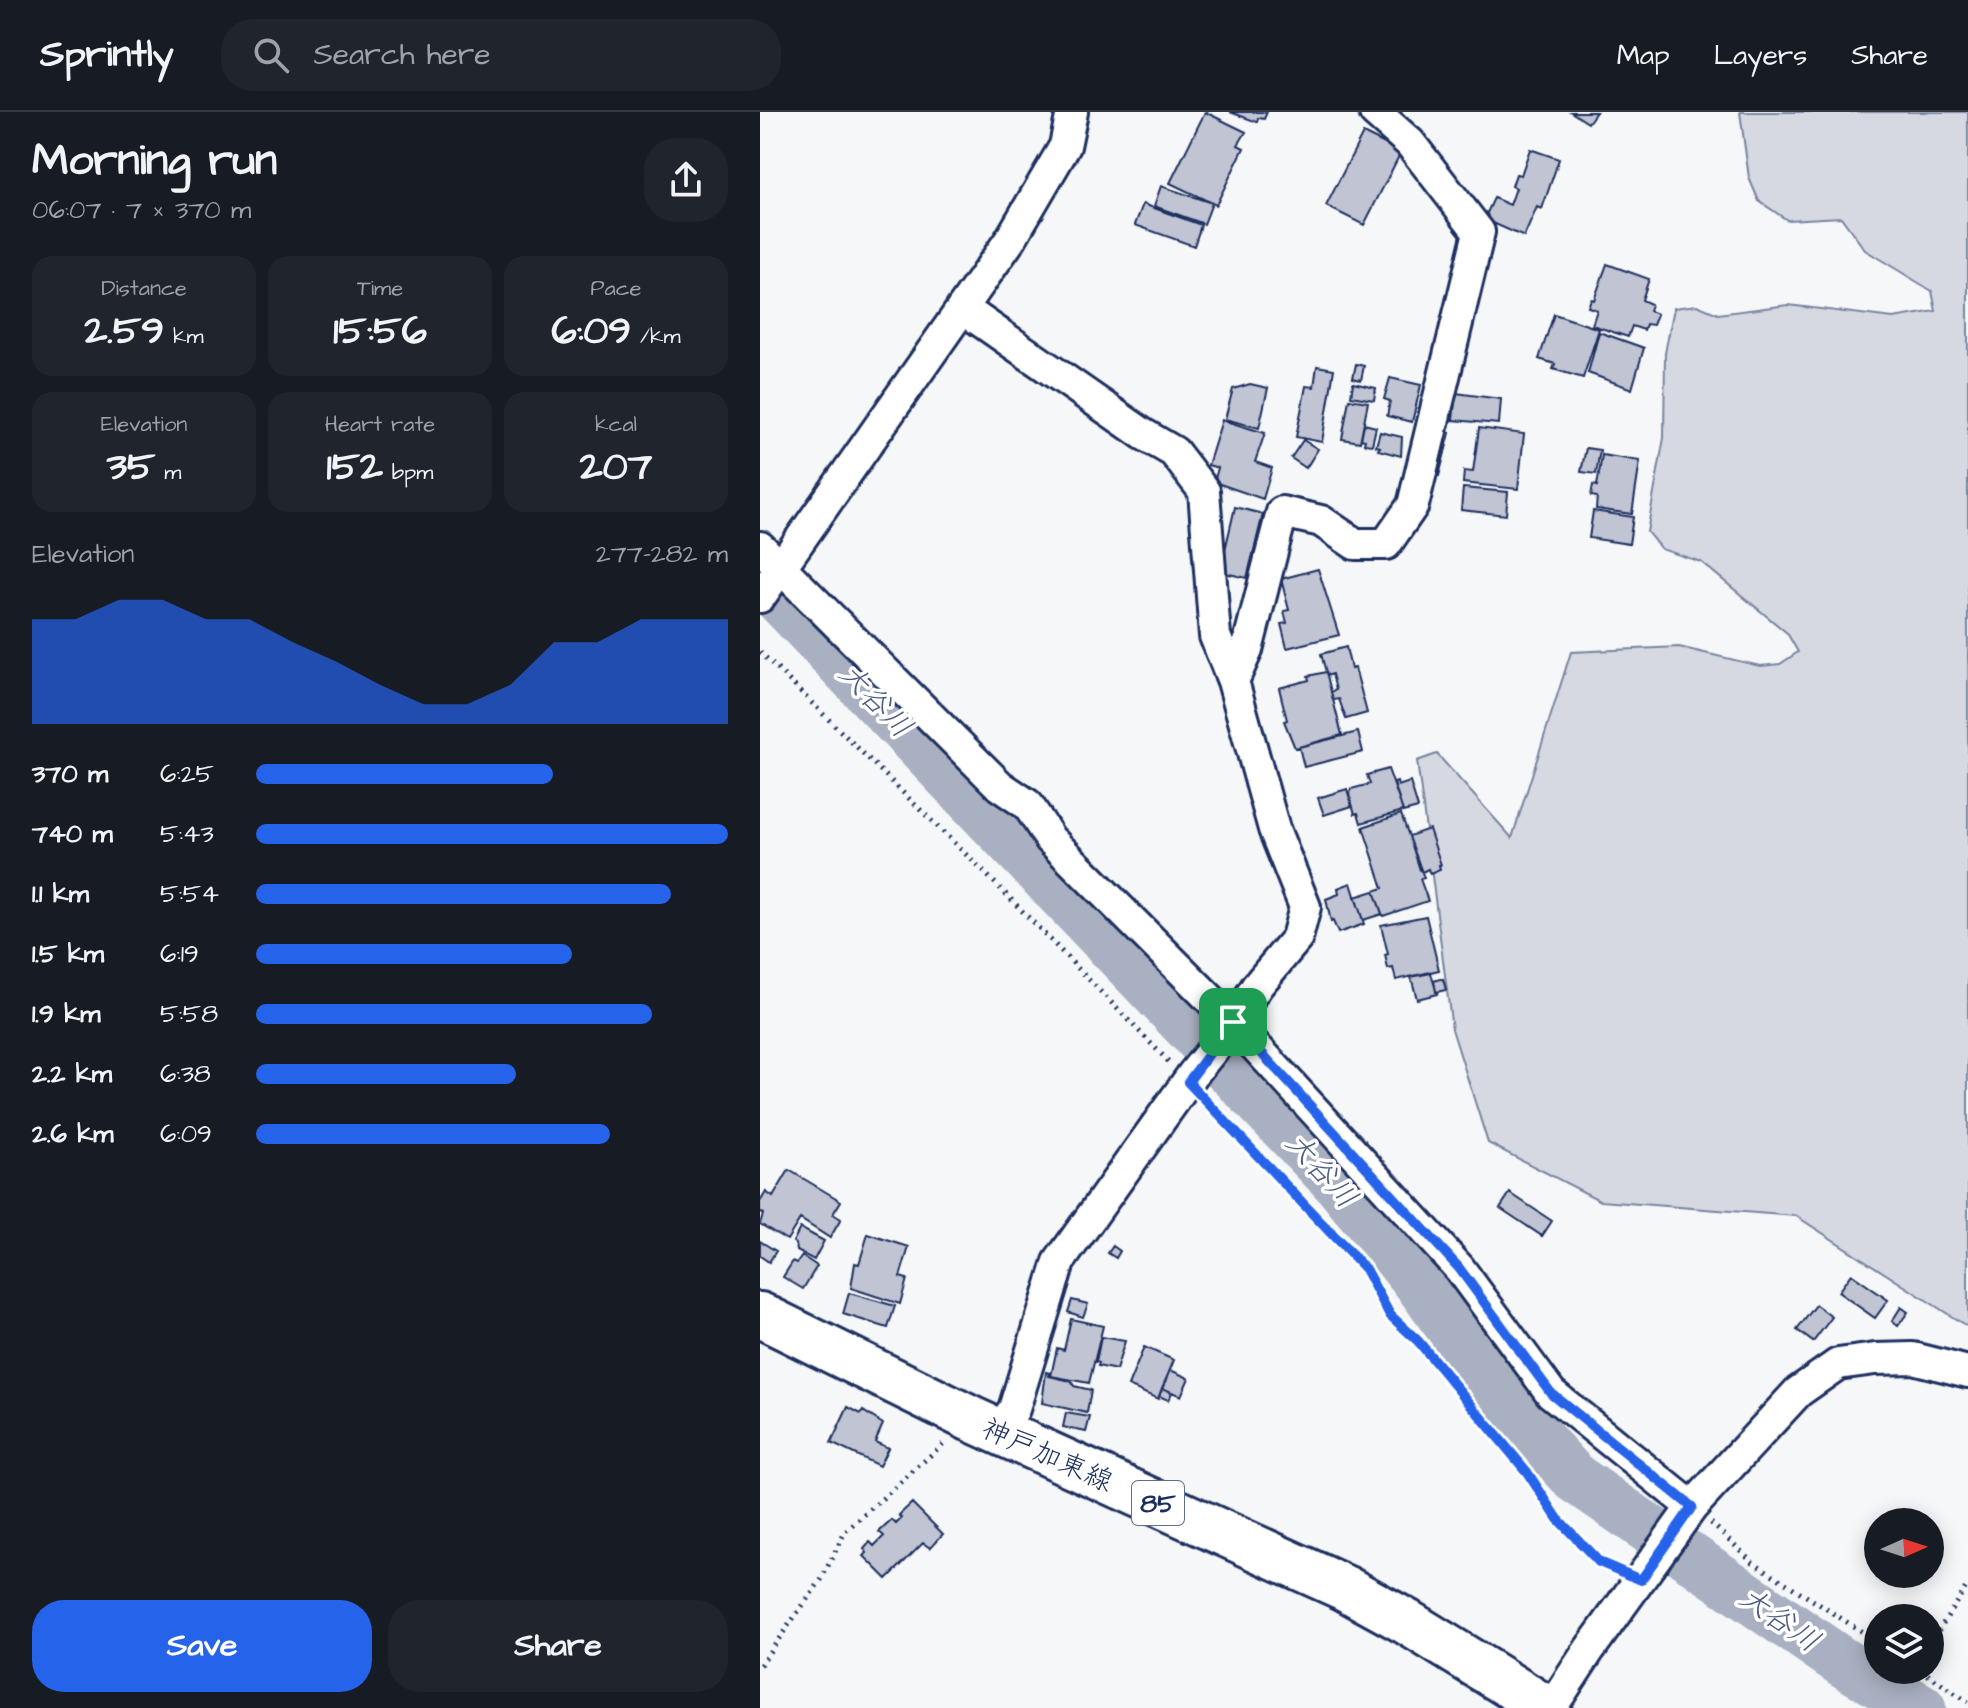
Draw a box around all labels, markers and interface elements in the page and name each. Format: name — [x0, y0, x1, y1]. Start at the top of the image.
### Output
search box — [221, 19, 781, 91]
text: Sprintly — [40, 29, 173, 81]
icon: search — [249, 33, 293, 77]
text: Search here — [313, 34, 491, 76]
text: Map — [1617, 36, 1670, 75]
text: Layers — [1714, 36, 1807, 75]
text: Share — [1851, 36, 1928, 75]
text: Morning run — [32, 131, 277, 192]
button: share — [644, 138, 728, 222]
text: 06:07 · 7 × 370 m — [32, 192, 251, 228]
text: Distance — [101, 273, 187, 304]
text: Time — [357, 273, 403, 304]
text: Pace — [590, 273, 642, 304]
text: 2.59 — [84, 304, 164, 359]
text: 15:56 — [333, 304, 427, 359]
text: 6:09 — [551, 304, 631, 359]
text: km — [164, 321, 204, 352]
text: /km — [631, 321, 681, 352]
text: Elevation — [101, 409, 187, 440]
text: Heart rate — [325, 409, 435, 440]
text: kcal — [595, 409, 637, 440]
text: 35 — [107, 440, 155, 495]
text: 152 — [327, 440, 383, 495]
text: 207 — [580, 440, 652, 495]
text: m — [155, 457, 181, 488]
text: bpm — [383, 457, 433, 488]
text: Elevation — [32, 536, 134, 572]
text: 277–282 m — [596, 536, 728, 572]
water label: 大谷川 — [829, 654, 922, 748]
text: 370 m — [32, 756, 108, 792]
text: 6:25 — [160, 756, 214, 792]
text: 740 m — [32, 816, 113, 852]
text: 5:43 — [160, 816, 214, 852]
text: 1.1 km — [32, 876, 89, 912]
text: 5:54 — [160, 876, 219, 912]
text: 1.5 km — [32, 936, 104, 972]
text: 6:19 — [160, 936, 199, 972]
pin — [1199, 988, 1267, 1056]
text: 1.9 km — [32, 996, 100, 1032]
text: 5:58 — [160, 996, 218, 1032]
icon: arrive — [1211, 1000, 1255, 1044]
text: 2.2 km — [32, 1056, 112, 1092]
text: 6:38 — [160, 1056, 211, 1092]
text: 2.6 km — [32, 1116, 113, 1152]
text: 6:09 — [160, 1116, 212, 1152]
water label: 大谷川 — [1276, 1123, 1367, 1218]
street label: 神戸加東線 — [976, 1409, 1119, 1502]
road number: 85 — [1132, 1481, 1184, 1525]
north arrow — [1864, 1508, 1944, 1588]
map controls — [1864, 1508, 1944, 1684]
water label: 大谷川 — [1731, 1577, 1828, 1663]
button: Save — [32, 1600, 372, 1692]
button: Share — [388, 1600, 728, 1692]
button: layers — [1864, 1604, 1944, 1684]

